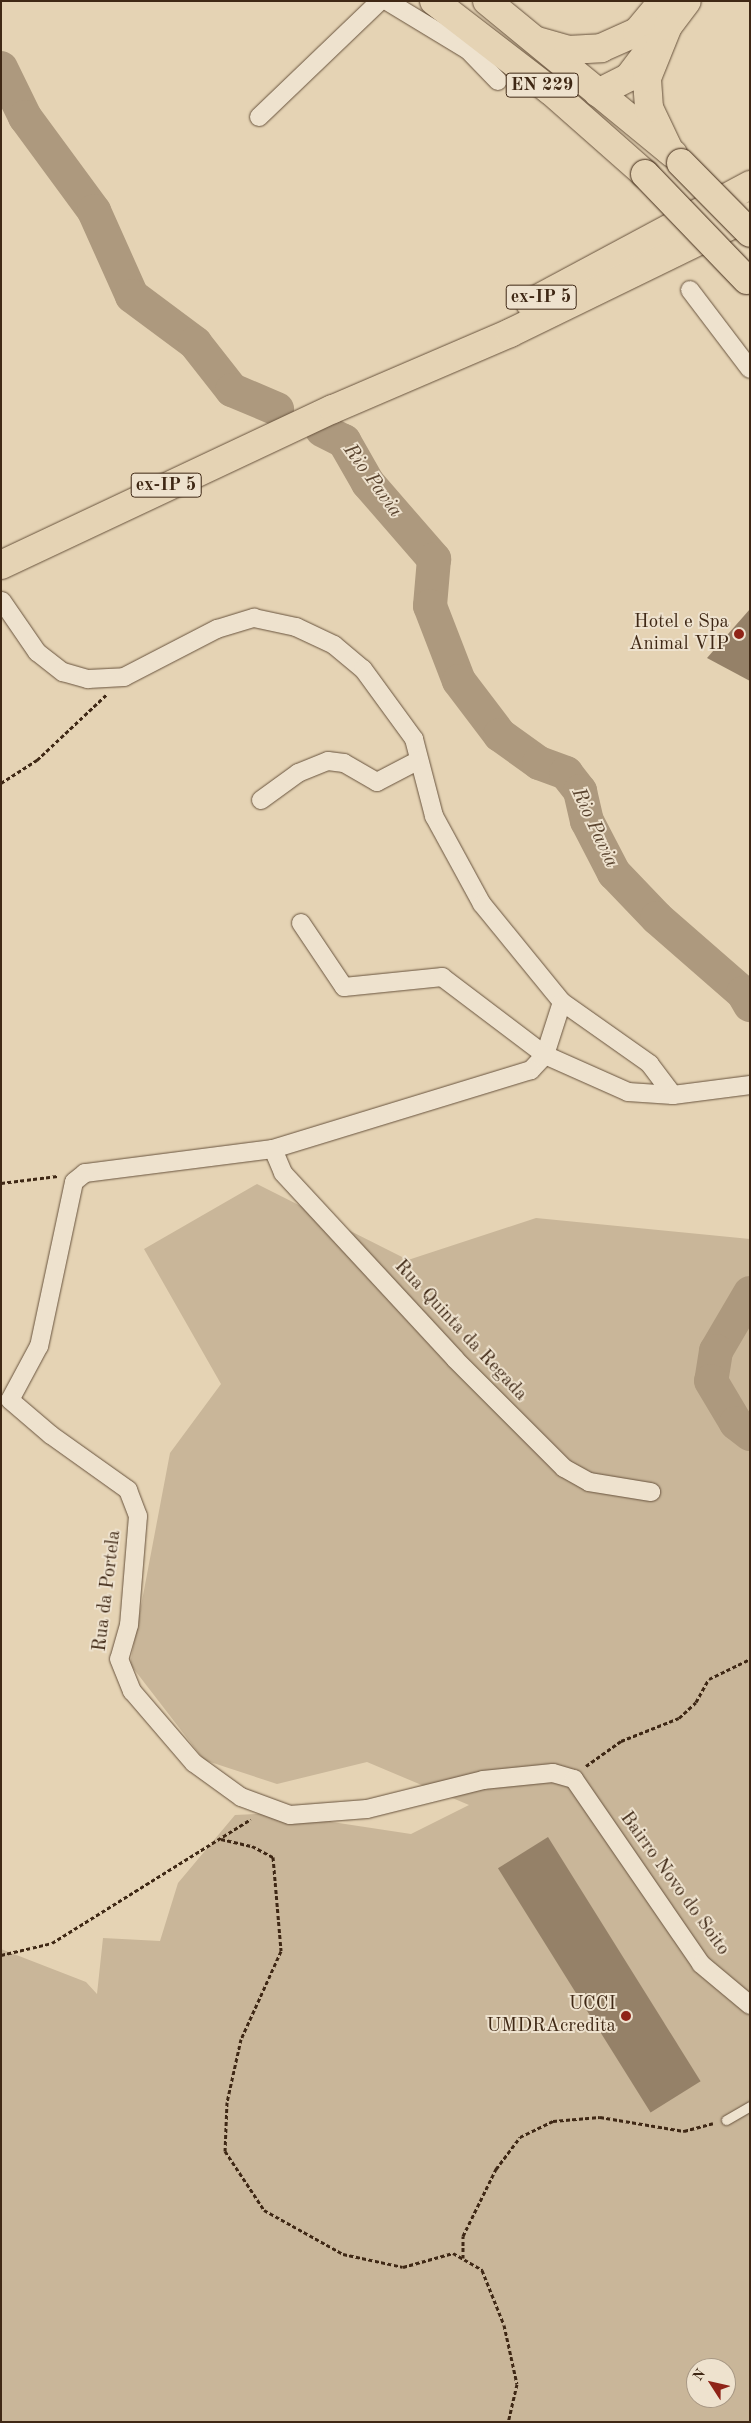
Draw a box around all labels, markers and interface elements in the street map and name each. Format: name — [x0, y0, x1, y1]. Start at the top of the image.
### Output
road number: EN 229 — [504, 70, 580, 100]
road number: ex-IP 5 — [505, 282, 577, 312]
water label: Rio Pavia — [337, 439, 407, 523]
road number: ex-IP 5 — [130, 470, 202, 500]
place label: Hotel e Spa Animal VIP — [629, 612, 729, 656]
marker: Hotel e Spa Animal VIP — [733, 628, 745, 640]
water label: Rio Pavia — [565, 784, 623, 872]
street label: Rua Quinta da Regada — [389, 1256, 531, 1406]
street label: Rua da Portela — [89, 1529, 127, 1653]
street label: Bairro Novo do Soito — [614, 1808, 734, 1960]
place label: UCCI UMDRAcredita — [486, 1994, 616, 2038]
marker: UCCI UMDRAcredita — [620, 2010, 632, 2022]
north arrow — [686, 2358, 736, 2408]
text: N — [691, 2367, 708, 2383]

